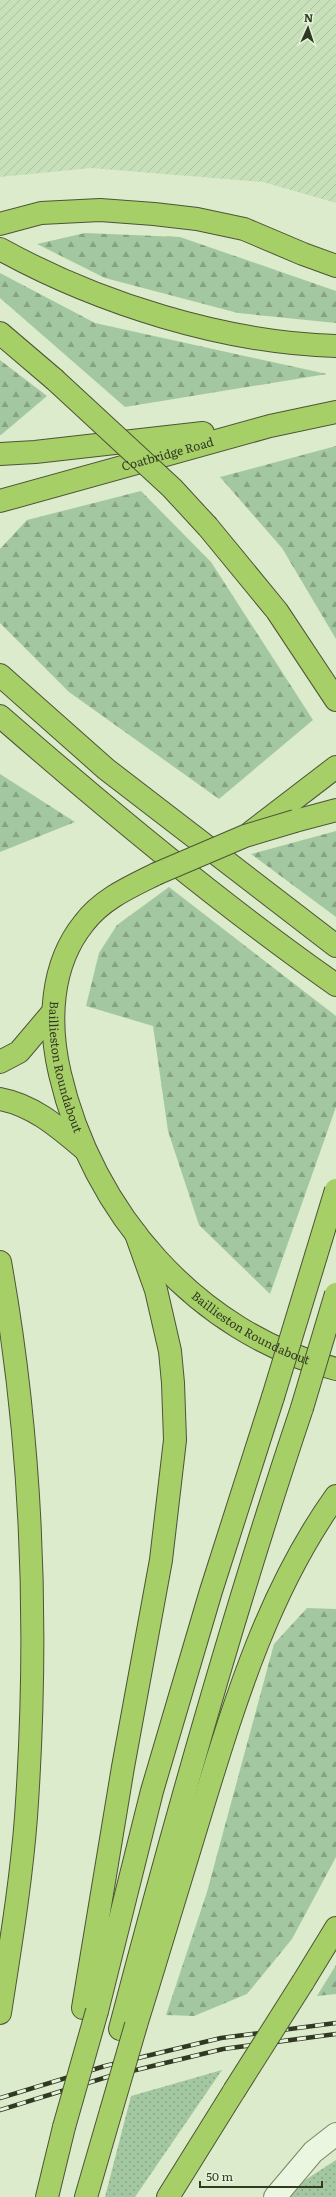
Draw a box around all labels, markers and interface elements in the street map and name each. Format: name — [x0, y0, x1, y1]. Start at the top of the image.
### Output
north arrow — [288, 8, 328, 48]
text: N — [304, 9, 314, 25]
street label: Coatbridge Road — [119, 432, 216, 475]
street label: Baillieston Roundabout — [45, 1000, 88, 1135]
street label: Baillieston Roundabout — [188, 1286, 313, 1368]
scale bar — [200, 2163, 322, 2189]
text: 50 m — [206, 2167, 233, 2185]

